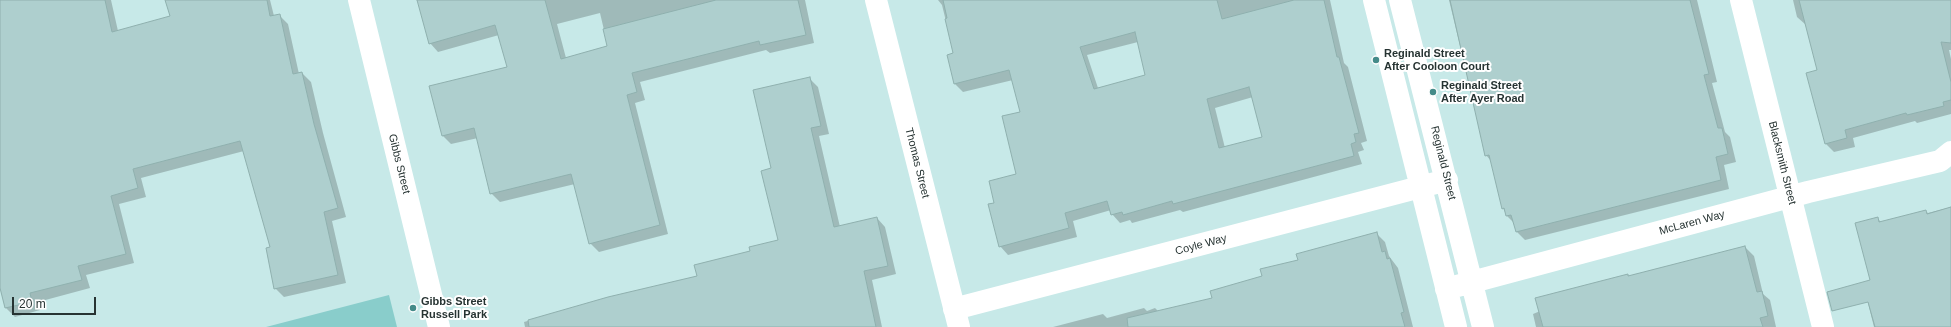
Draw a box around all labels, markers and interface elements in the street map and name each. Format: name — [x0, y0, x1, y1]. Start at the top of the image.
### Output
place label: Reginald Street After Cooloon Court — [1384, 47, 1490, 73]
marker: Reginald Street After Cooloon Court — [1371, 55, 1381, 65]
place label: Reginald Street After Ayer Road — [1441, 79, 1524, 105]
marker: Reginald Street After Ayer Road — [1428, 87, 1438, 97]
street label: Blacksmith Street — [1765, 120, 1799, 206]
street label: Reginald Street — [1427, 125, 1459, 201]
street label: Thomas Street — [902, 126, 932, 200]
street label: Gibbs Street — [385, 133, 413, 195]
street label: McLaren Way — [1658, 208, 1726, 238]
street label: Coyle Way — [1174, 232, 1228, 258]
scale bar — [14, 289, 98, 315]
place label: Gibbs Street Russell Park — [421, 295, 487, 321]
text: 20 m — [19, 297, 46, 311]
marker: Gibbs Street Russell Park — [408, 303, 418, 313]

